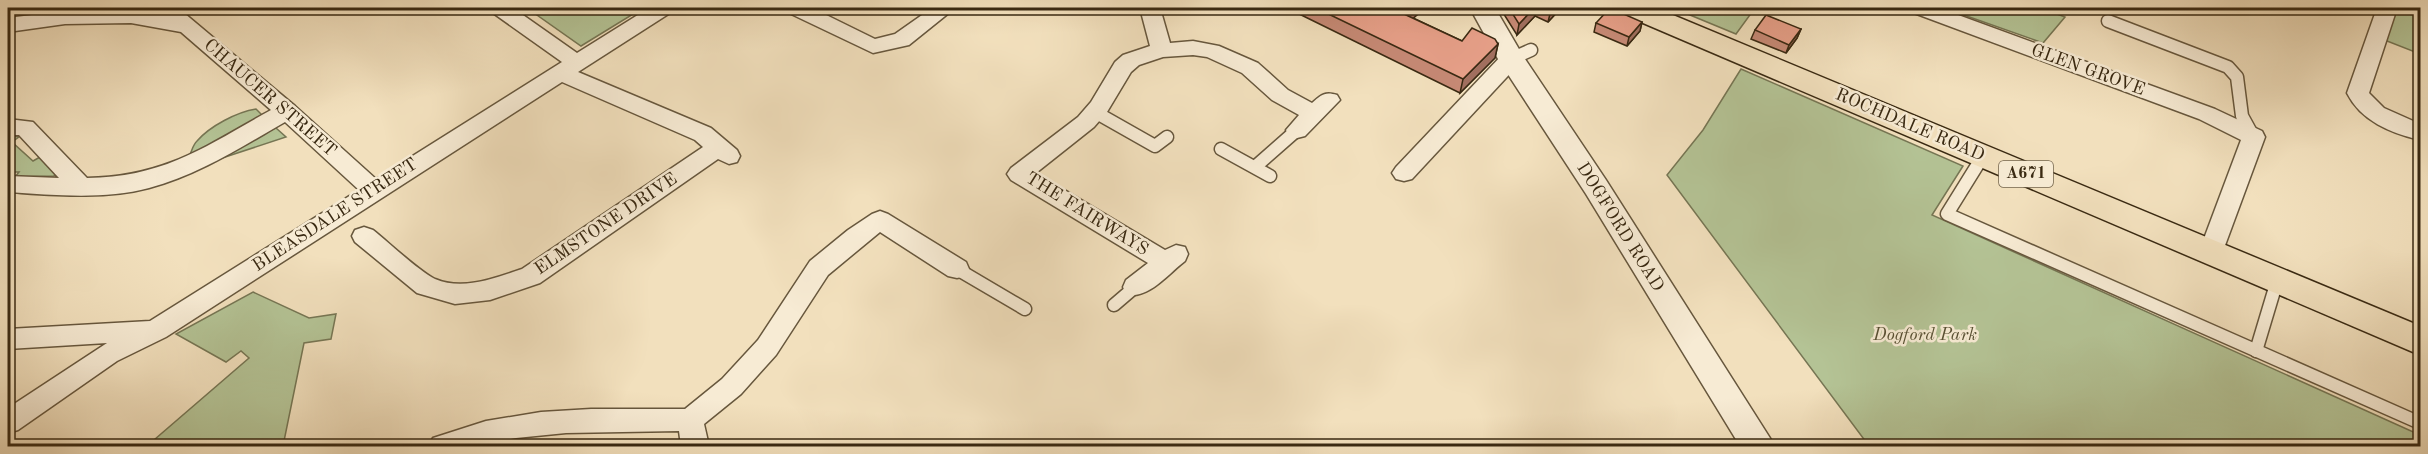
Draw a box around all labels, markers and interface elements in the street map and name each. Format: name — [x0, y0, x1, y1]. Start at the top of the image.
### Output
street label: CHAUCER STREET — [200, 36, 340, 160]
street label: GLEN GROVE — [2029, 41, 2147, 99]
street label: ROCHDALE ROAD — [1833, 85, 1987, 165]
street label: BLEASDALE STREET — [249, 155, 421, 275]
street label: DOGFORD ROAD — [1573, 159, 1667, 295]
road number: A671 — [1999, 161, 2053, 187]
street label: THE FAIRWAYS — [1022, 169, 1152, 259]
street label: ELMSTONE DRIVE — [531, 170, 681, 278]
park label: Dogford Park — [1872, 326, 1977, 344]

